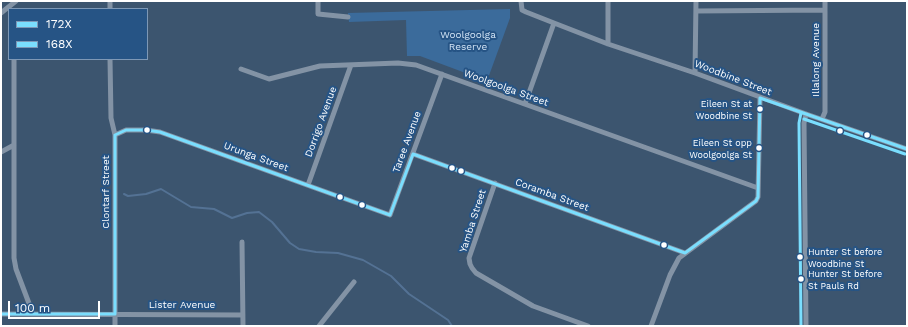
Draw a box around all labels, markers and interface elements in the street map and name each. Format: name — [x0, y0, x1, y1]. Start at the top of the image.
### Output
legend — [8, 8, 148, 60]
text: 172X — [46, 17, 72, 31]
street label: Illalong Avenue — [810, 23, 822, 97]
park label: Woolgoolga Reserve — [440, 29, 496, 52]
text: 168X — [46, 37, 73, 51]
street label: Woodbine Street — [693, 58, 773, 98]
street label: Woolgoolga Street — [462, 67, 550, 109]
street label: Dorrigo Avenue — [303, 85, 339, 159]
place label: Eileen St at Woodbine St — [696, 99, 752, 120]
marker: Eileen St at Woodbine St — [755, 104, 765, 114]
street label: Taree Avenue — [390, 109, 424, 175]
unlabelled marker — [142, 125, 152, 135]
unlabelled marker — [835, 126, 845, 136]
unlabelled marker — [862, 130, 872, 140]
place label: Eileen St opp Woolgoolga St — [689, 138, 752, 159]
street label: Urunga Street — [222, 140, 290, 174]
marker: Eileen St opp Woolgoolga St — [754, 143, 764, 153]
street label: Clontarf Street — [100, 155, 112, 229]
unlabelled marker — [447, 163, 457, 173]
unlabelled marker — [456, 166, 466, 176]
street label: Coramba Street — [514, 176, 590, 214]
street label: Yamba Street — [457, 188, 489, 254]
unlabelled marker — [335, 192, 345, 202]
unlabelled marker — [357, 200, 367, 210]
unlabelled marker — [659, 240, 669, 250]
place label: Hunter St before Woodbine St — [808, 247, 882, 268]
marker: Hunter St before Woodbine St — [795, 252, 805, 262]
place label: Hunter St before St Pauls Rd — [808, 269, 882, 290]
marker: Hunter St before St Pauls Rd — [796, 274, 806, 284]
scale bar — [10, 293, 102, 319]
street label: Lister Avenue — [149, 299, 215, 311]
text: 100 m — [15, 301, 50, 315]

